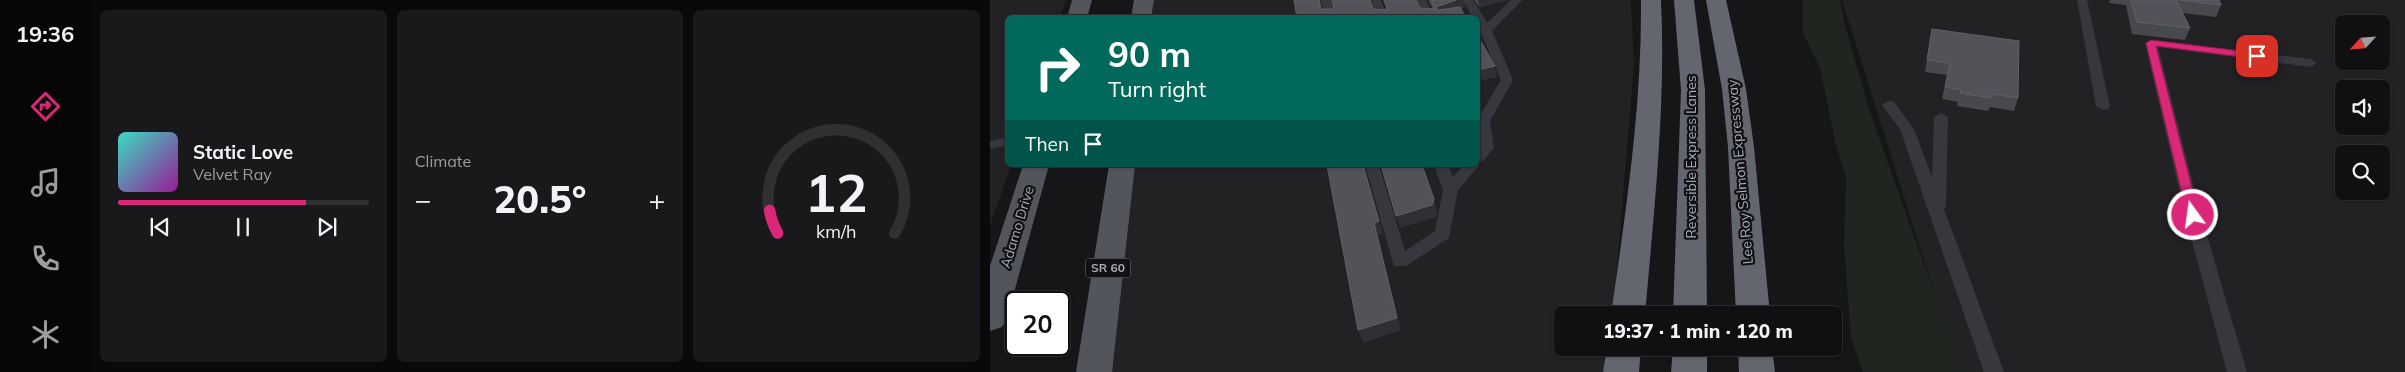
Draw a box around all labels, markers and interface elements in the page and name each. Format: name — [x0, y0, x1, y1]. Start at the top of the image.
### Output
north arrow — [2335, 15, 2390, 70]
map controls — [2335, 15, 2390, 200]
text: 19:36 — [16, 20, 74, 48]
text: 90 m — [1108, 32, 1191, 76]
icon: right — [1025, 35, 1090, 100]
pin — [2236, 35, 2278, 77]
icon: arrive — [2243, 42, 2271, 70]
text: Turn right — [1108, 75, 1206, 103]
street label: Reversible Express Lanes — [1682, 75, 1700, 239]
street label: Lee Roy Selmon Expressway — [1723, 78, 1757, 265]
button: sound — [2335, 80, 2390, 135]
icon: directions — [28, 89, 63, 124]
icon: arrive — [1079, 130, 1107, 158]
text: Then — [1025, 132, 1069, 156]
text: Static Love — [193, 140, 293, 164]
button: search — [2335, 145, 2390, 200]
text: Climate — [415, 151, 471, 171]
text: 12 — [805, 160, 868, 225]
text: Velvet Ray — [193, 164, 272, 184]
icon: music — [28, 165, 63, 200]
text: 20.5° — [494, 175, 586, 223]
text: − — [415, 182, 431, 217]
text: + — [649, 182, 665, 217]
street label: Adamo Drive — [996, 184, 1038, 270]
position arrow — [2166, 188, 2218, 240]
icon: previous — [146, 213, 174, 241]
icon: pause — [229, 213, 257, 241]
icon: next — [313, 213, 341, 241]
text: km/h — [816, 220, 857, 242]
icon: phone — [28, 241, 63, 276]
road number: SR 60 — [1086, 258, 1130, 278]
speed limit sign: 20 — [1005, 291, 1070, 356]
icon: climate — [28, 317, 63, 352]
text: 19:37 · 1 min · 120 m — [1603, 319, 1793, 343]

